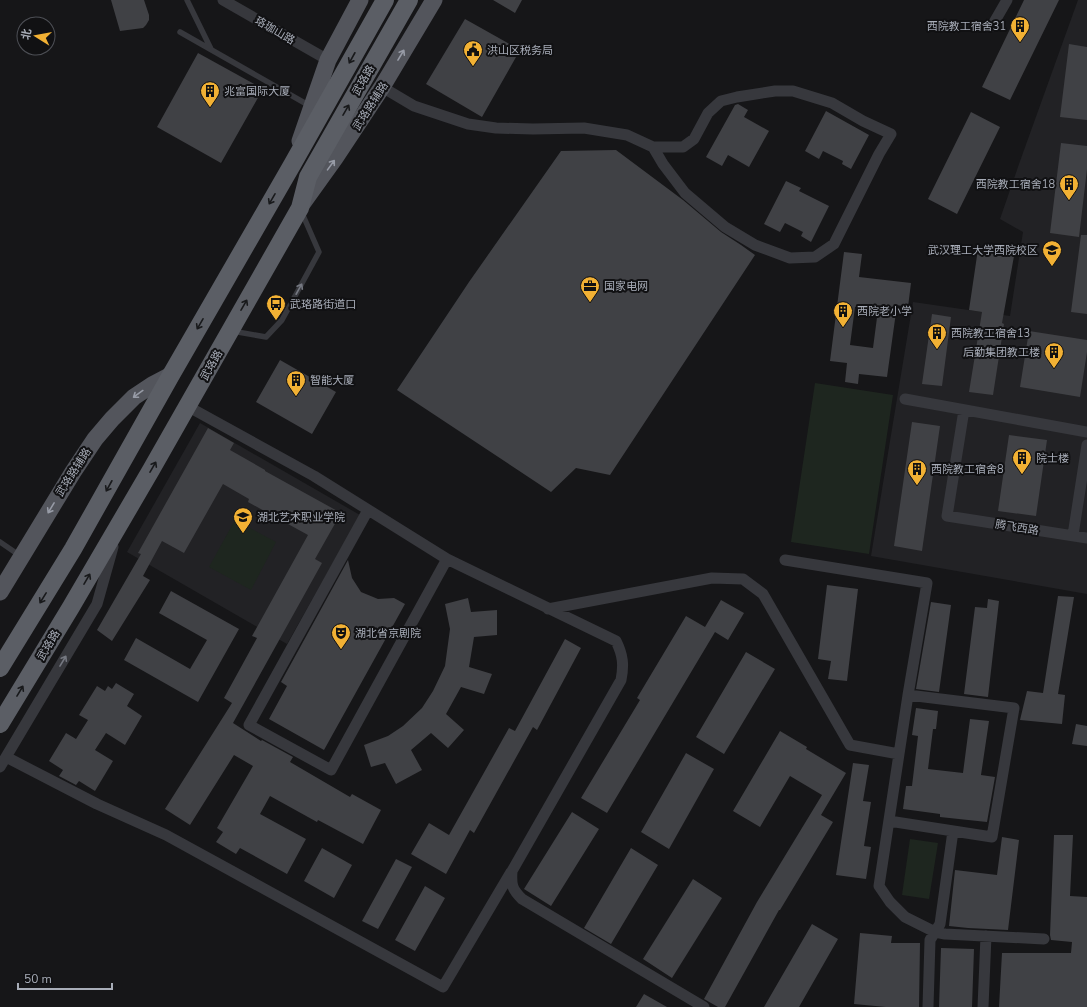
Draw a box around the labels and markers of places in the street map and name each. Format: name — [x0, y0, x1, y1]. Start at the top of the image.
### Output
building icon: 西院教工宿舍31 — [1009, 15, 1031, 43]
place label: 西院教工宿舍31 — [927, 19, 1006, 34]
public building icon: 洪山区税务局 — [462, 39, 484, 67]
place label: 洪山区税务局 — [487, 43, 553, 58]
building icon: 兆富国际大厦 — [199, 80, 221, 108]
place label: 兆富国际大厦 — [224, 84, 290, 99]
building icon: 西院教工宿舍18 — [1058, 173, 1080, 201]
place label: 西院教工宿舍18 — [976, 177, 1055, 192]
school or university icon: 武汉理工大学西院校区 — [1041, 239, 1063, 267]
place label: 武汉理工大学西院校区 — [928, 243, 1038, 258]
office icon: 国家电网 — [579, 275, 601, 303]
place label: 国家电网 — [604, 279, 648, 294]
bus stop icon: 武珞路街道口 — [265, 293, 287, 321]
place label: 武珞路街道口 — [290, 297, 356, 312]
building icon: 西院老小学 — [832, 300, 854, 328]
place label: 西院老小学 — [857, 304, 912, 319]
building icon: 西院教工宿舍13 — [926, 322, 948, 350]
place label: 西院教工宿舍13 — [951, 326, 1030, 341]
building icon: 后勤集团教工楼 — [1043, 341, 1065, 369]
place label: 后勤集团教工楼 — [963, 345, 1040, 360]
building icon: 智能大厦 — [285, 369, 307, 397]
place label: 智能大厦 — [310, 373, 354, 388]
building icon: 院士楼 — [1011, 447, 1033, 475]
place label: 院士楼 — [1036, 451, 1069, 466]
building icon: 西院教工宿舍8 — [906, 458, 928, 486]
place label: 西院教工宿舍8 — [931, 462, 1004, 477]
school or university icon: 湖北艺术职业学院 — [232, 506, 254, 534]
place label: 湖北艺术职业学院 — [257, 510, 345, 525]
theatre icon: 湖北省京剧院 — [330, 622, 352, 650]
place label: 湖北省京剧院 — [355, 626, 421, 641]

